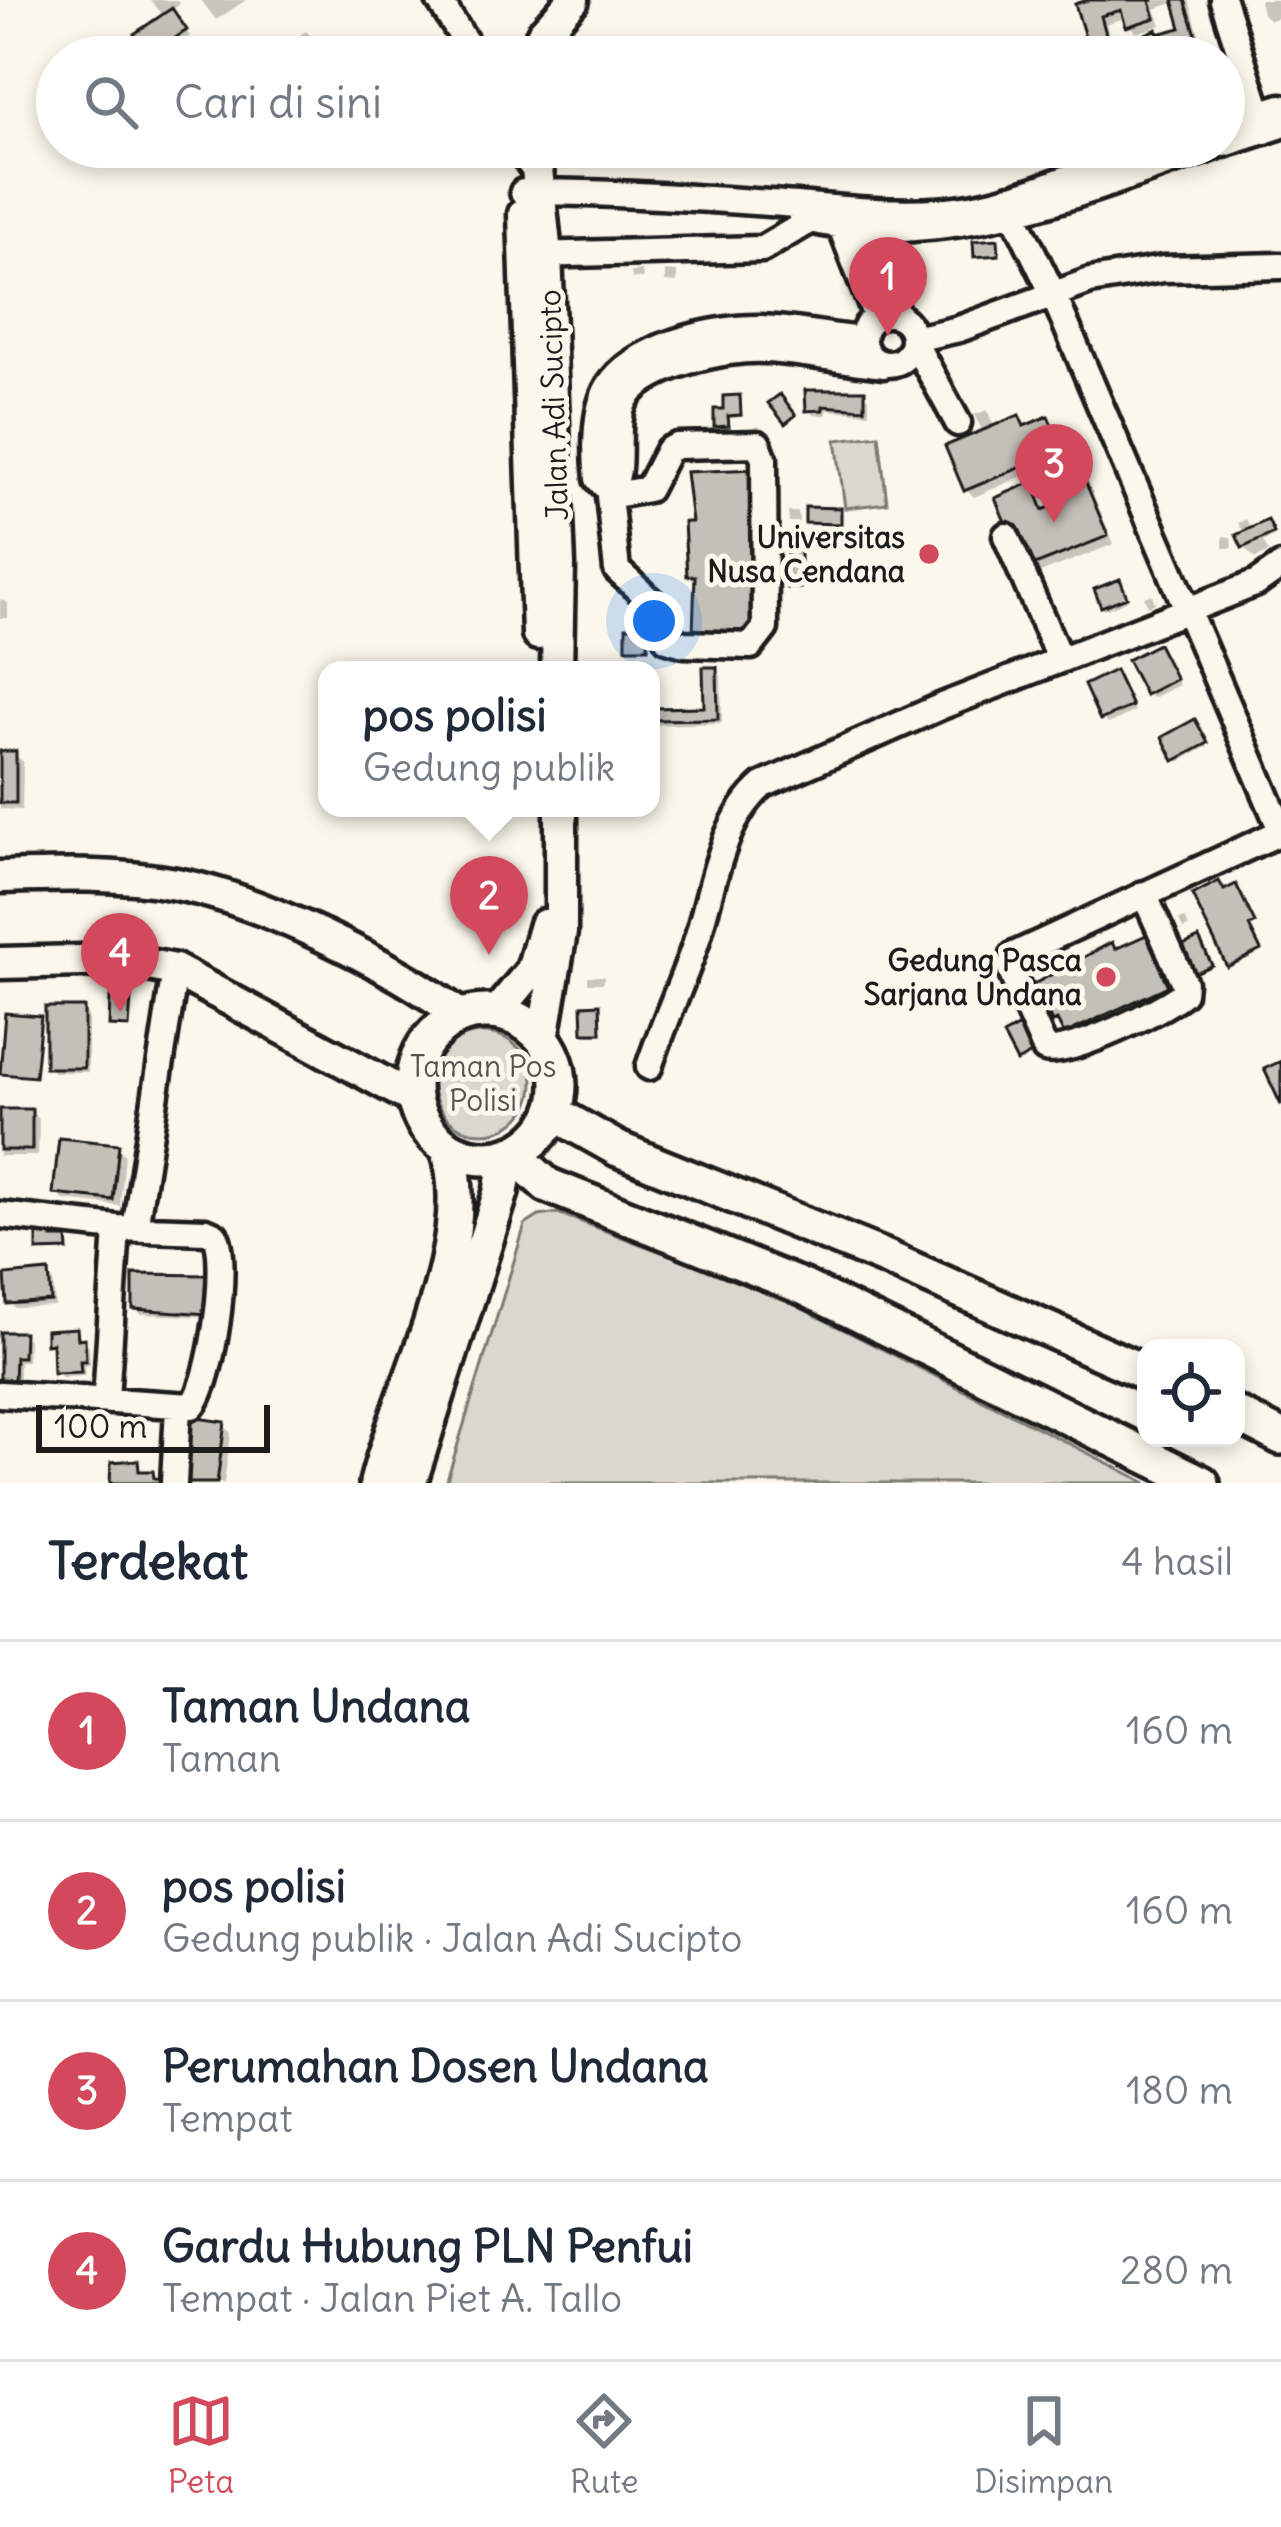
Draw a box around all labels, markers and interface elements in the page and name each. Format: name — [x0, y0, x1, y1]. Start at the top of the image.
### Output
search box — [36, 36, 1245, 168]
icon: search — [78, 69, 144, 135]
text: Cari di sini — [174, 74, 382, 130]
pin: 1 — [849, 237, 927, 336]
street label: Jalan Adi Sucipto — [530, 289, 576, 521]
pin: 3 — [1015, 424, 1093, 523]
place label: Universitas Nusa Cendana — [707, 518, 905, 590]
marker: Universitas Nusa Cendana — [916, 541, 942, 567]
your location — [624, 591, 684, 651]
popup — [318, 661, 660, 817]
text: pos polisi — [363, 687, 547, 743]
text: Gedung publik — [363, 743, 615, 792]
pin: 2 — [450, 856, 528, 955]
pin: 4 — [81, 913, 159, 1012]
place label: Gedung Pasca Sarjana Undana — [864, 941, 1082, 1013]
marker: Gedung Pasca Sarjana Undana — [1093, 964, 1119, 990]
park label: Taman Pos Polisi — [410, 1047, 556, 1119]
map controls — [1137, 1339, 1245, 1447]
button: locate — [1137, 1339, 1245, 1447]
scale bar — [36, 1399, 270, 1452]
text: 100 m — [54, 1405, 147, 1447]
text: Terdekat — [48, 1529, 248, 1593]
text: 4 hasil — [1121, 1537, 1233, 1586]
text: Taman Undana — [162, 1678, 471, 1734]
text: 1 — [79, 1706, 95, 1755]
text: 160 m — [1126, 1706, 1233, 1755]
text: Taman — [162, 1734, 281, 1783]
text: pos polisi — [162, 1858, 346, 1914]
text: 2 — [76, 1886, 98, 1935]
text: 160 m — [1126, 1886, 1233, 1935]
text: Gedung publik · Jalan Adi Sucipto — [162, 1914, 742, 1963]
text: Perumahan Dosen Undana — [162, 2038, 709, 2094]
text: 3 — [76, 2066, 98, 2115]
text: 180 m — [1126, 2066, 1233, 2115]
text: Tempat — [162, 2094, 293, 2143]
text: Gardu Hubung PLN Penfui — [162, 2218, 693, 2274]
text: 4 — [76, 2246, 98, 2295]
text: 280 m — [1120, 2246, 1233, 2295]
text: Tempat · Jalan Piet A. Tallo — [162, 2274, 622, 2323]
tab: Peta — [168, 2388, 234, 2502]
tab: Rute — [570, 2388, 639, 2502]
tab: Disimpan — [974, 2388, 1113, 2502]

